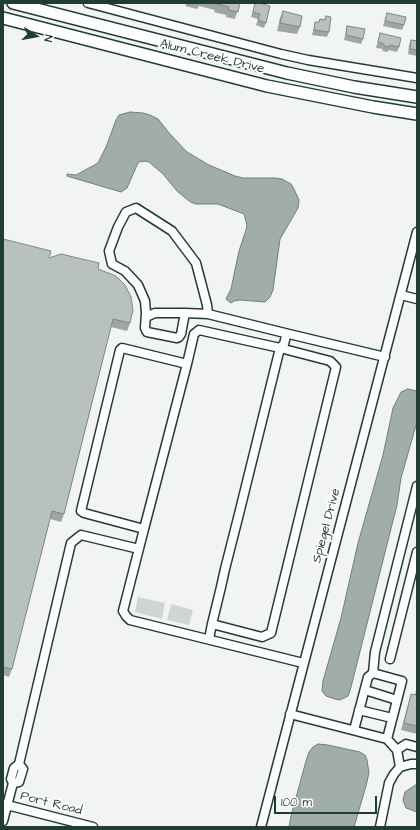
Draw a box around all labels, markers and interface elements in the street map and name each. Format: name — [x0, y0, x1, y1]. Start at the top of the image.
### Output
north arrow — [16, 16, 56, 56]
text: N — [40, 34, 56, 43]
street label: Alum Creek Drive — [158, 36, 266, 78]
street label: Spiegel Drive — [310, 487, 344, 565]
scale bar — [276, 788, 379, 814]
street label: Port Road — [19, 789, 83, 819]
text: 100 m — [281, 794, 312, 811]

